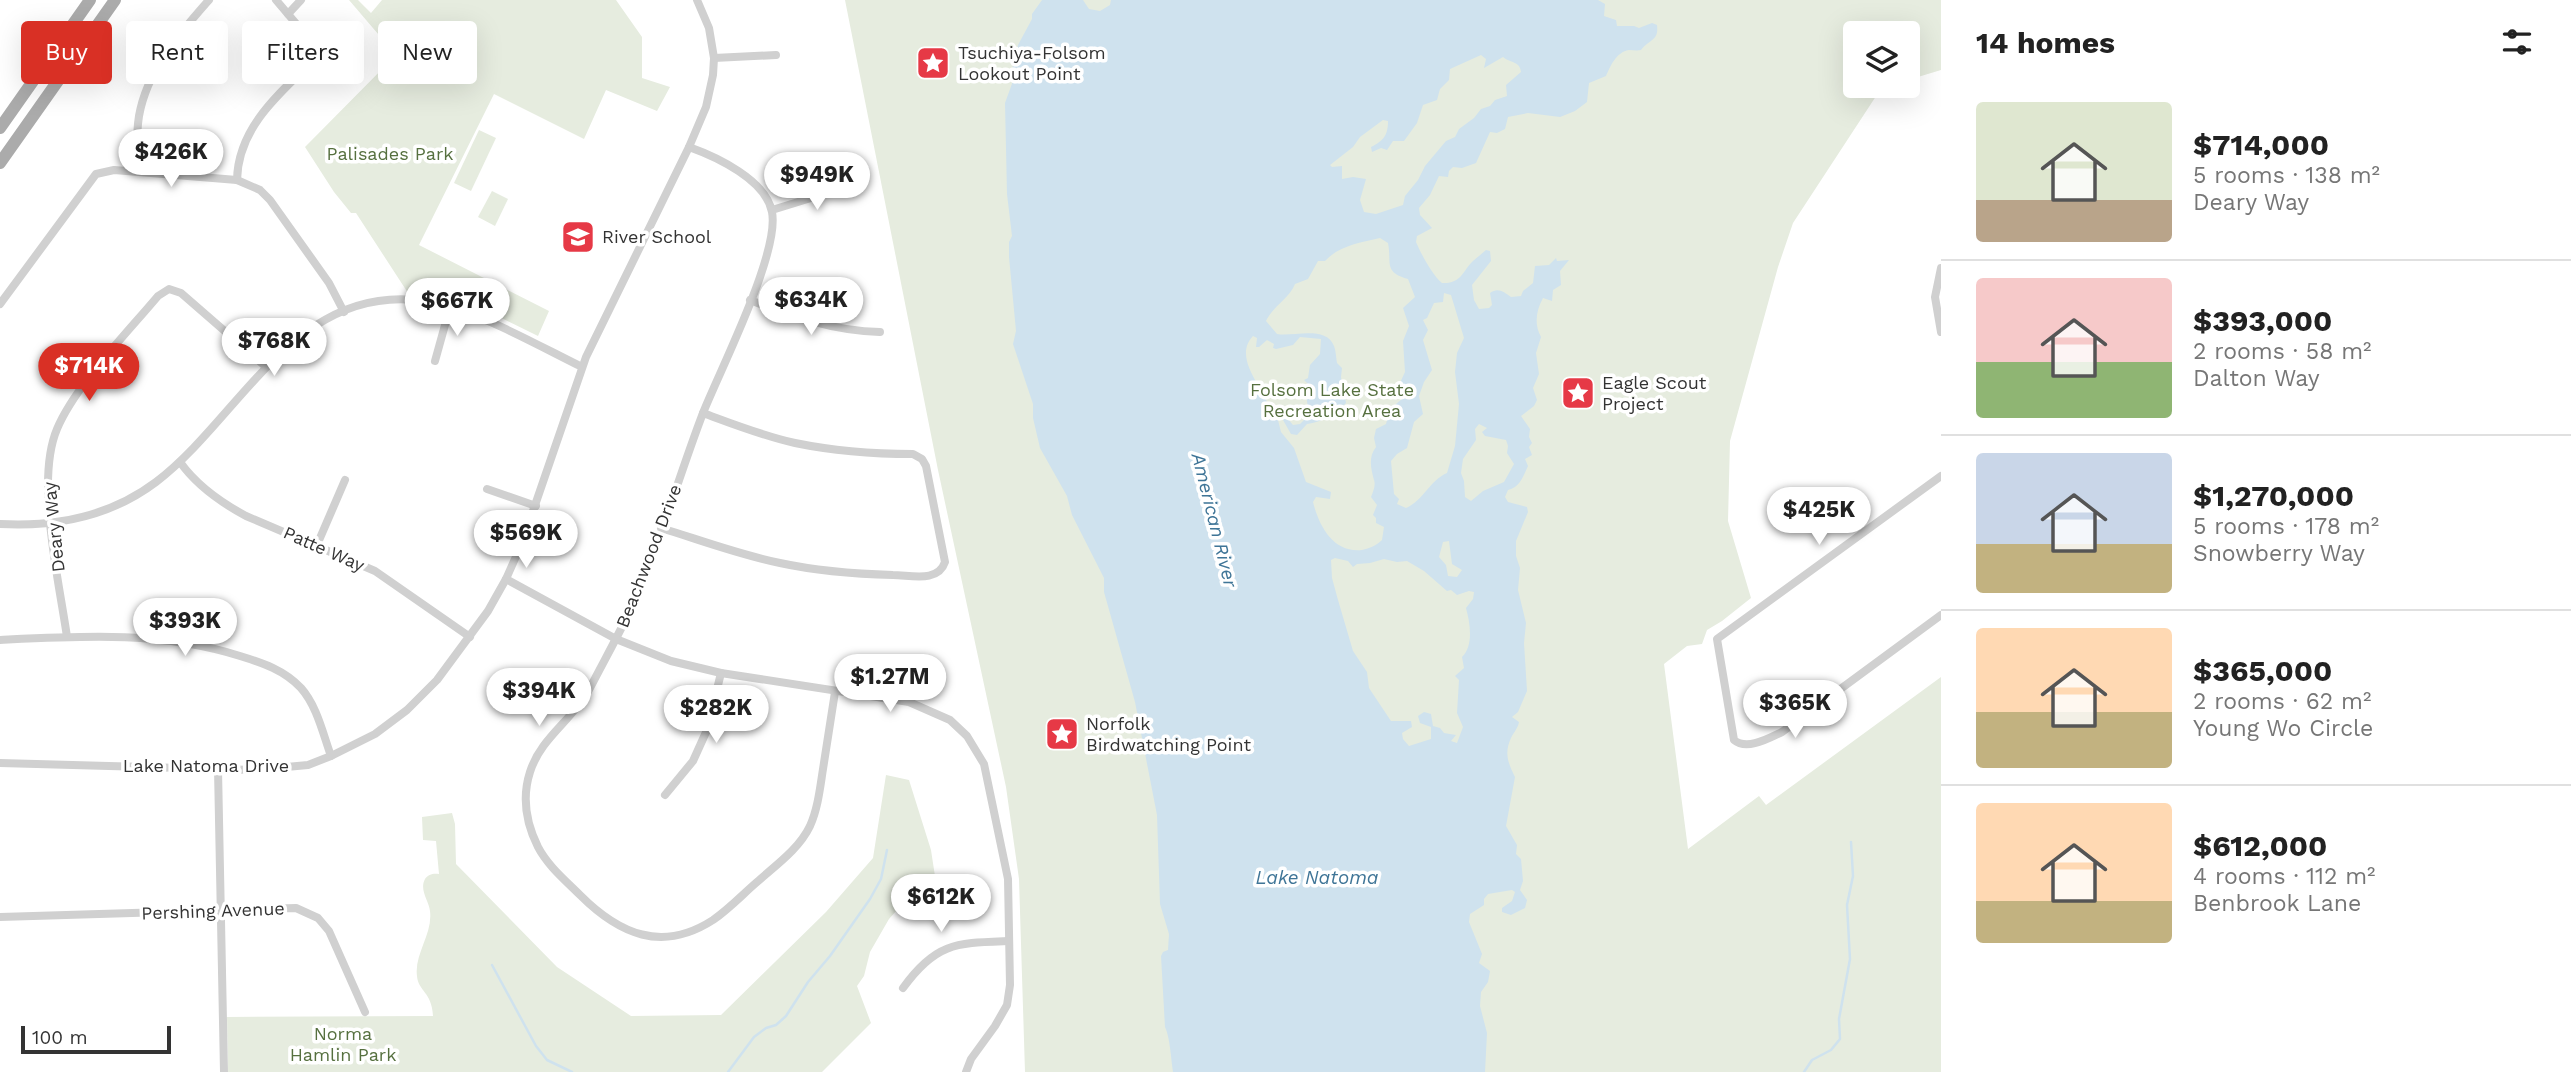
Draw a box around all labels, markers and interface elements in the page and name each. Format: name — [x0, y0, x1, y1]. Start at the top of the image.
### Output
chip: Buy — [21, 21, 112, 84]
chip: Rent — [126, 21, 228, 84]
chip: Filters — [242, 21, 364, 84]
chip: New — [378, 21, 477, 84]
map controls — [1843, 21, 1920, 98]
button: layers — [1843, 21, 1920, 98]
icon: filters — [2498, 23, 2536, 61]
text: 14 homes — [1976, 25, 2115, 60]
place label: Tsuchiya-Folsom Lookout Point — [958, 42, 1106, 84]
place icon: Tsuchiya-Folsom Lookout Point — [914, 44, 952, 82]
text: $714,000 — [2193, 127, 2329, 162]
pin: $426K — [122, 130, 220, 189]
icon: home — [2032, 130, 2116, 214]
text: $426K — [134, 138, 208, 165]
park label: Palisades Park — [326, 143, 454, 164]
pin: $949K — [768, 152, 866, 212]
text: $949K — [780, 161, 854, 188]
text: 5 rooms · 138 m² — [2193, 162, 2380, 189]
text: Deary Way — [2193, 189, 2309, 216]
school or university icon: River School — [559, 218, 597, 256]
place label: River School — [602, 226, 712, 247]
pin: $667K — [408, 278, 506, 338]
pin: $634K — [762, 278, 860, 337]
text: $634K — [774, 286, 848, 313]
text: $667K — [421, 287, 493, 314]
text: $393,000 — [2193, 303, 2332, 338]
icon: home — [2032, 306, 2116, 390]
pin: $768K — [225, 318, 323, 378]
text: $768K — [238, 327, 310, 354]
text: 2 rooms · 58 m² — [2193, 338, 2372, 365]
pin: $714K — [40, 344, 138, 403]
text: $714K — [54, 352, 124, 379]
text: Dalton Way — [2193, 365, 2320, 392]
place label: Eagle Scout Project — [1602, 372, 1707, 414]
place icon: Eagle Scout Project — [1559, 374, 1597, 412]
park label: Folsom Lake State Recreation Area — [1250, 379, 1414, 421]
water label: American River — [1186, 450, 1242, 590]
text: $1,270,000 — [2193, 478, 2354, 513]
street label: Deary Way — [38, 480, 69, 573]
street label: Beachwood Drive — [612, 481, 686, 631]
icon: home — [2032, 481, 2116, 565]
pin: $425K — [1770, 488, 1868, 547]
text: $425K — [1783, 496, 1855, 523]
pin: $569K — [477, 510, 575, 570]
text: 5 rooms · 178 m² — [2193, 513, 2379, 540]
text: $569K — [490, 519, 562, 546]
street label: Patte Way — [280, 521, 369, 576]
text: Snowberry Way — [2193, 540, 2365, 567]
pin: $393K — [136, 598, 234, 658]
text: $393K — [149, 607, 221, 634]
text: $365,000 — [2193, 653, 2332, 688]
pin: $1.27M — [833, 654, 947, 714]
icon: home — [2032, 656, 2116, 740]
text: $1.27M — [850, 663, 930, 690]
pin: $394K — [490, 668, 588, 728]
text: $394K — [502, 677, 576, 704]
pin: $365K — [1746, 680, 1844, 740]
pin: $282K — [667, 686, 765, 745]
text: 2 rooms · 62 m² — [2193, 688, 2371, 715]
text: $365K — [1759, 689, 1831, 716]
text: $282K — [680, 694, 752, 721]
place label: Norfolk Birdwatching Point — [1086, 713, 1251, 755]
place icon: Norfolk Birdwatching Point — [1043, 715, 1081, 753]
text: Young Wo Circle — [2193, 715, 2373, 742]
street label: Lake Natoma Drive — [123, 755, 289, 776]
text: $612,000 — [2193, 828, 2327, 863]
icon: home — [2032, 831, 2116, 915]
text: 4 rooms · 112 m² — [2193, 863, 2375, 890]
water label: Lake Natoma — [1255, 866, 1379, 889]
pin: $612K — [892, 874, 990, 934]
text: $612K — [907, 883, 975, 910]
text: Benbrook Lane — [2193, 890, 2361, 917]
street label: Pershing Avenue — [141, 898, 285, 923]
scale bar — [21, 1023, 172, 1055]
park label: Norma Hamlin Park — [290, 1023, 396, 1065]
text: 100 m — [32, 1026, 88, 1049]

